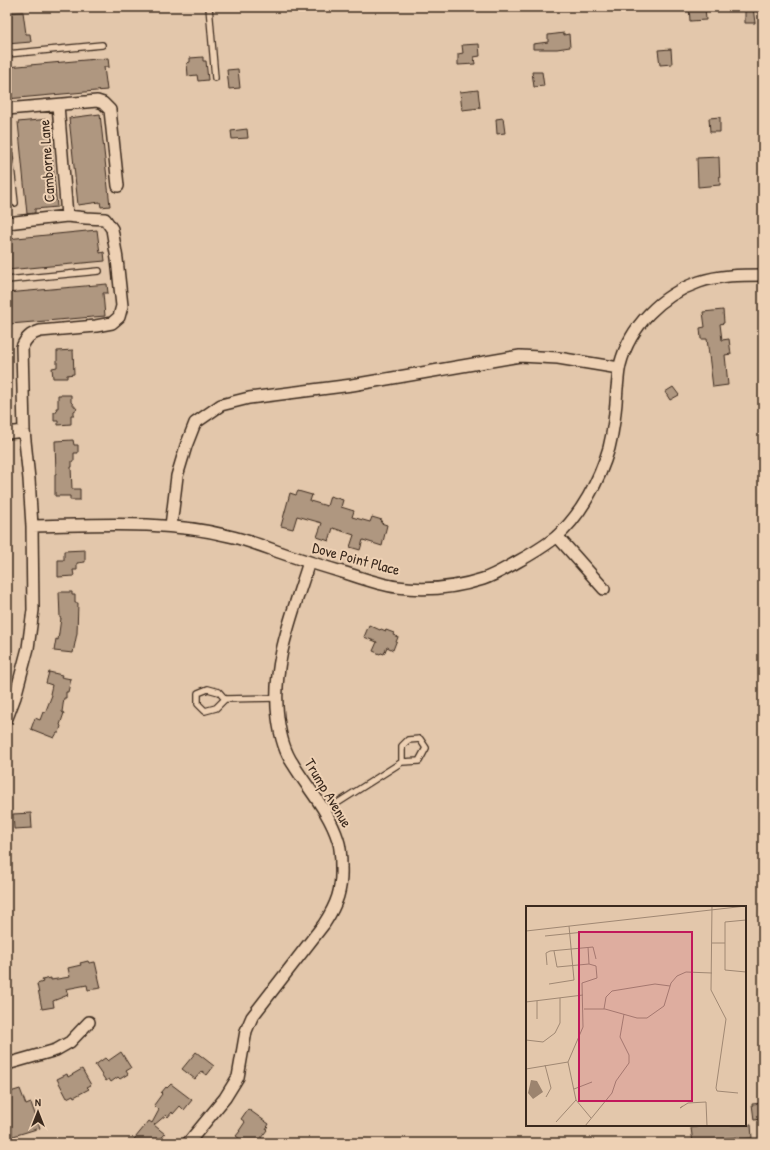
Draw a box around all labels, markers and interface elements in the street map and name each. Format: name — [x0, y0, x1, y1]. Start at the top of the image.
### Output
street label: Camborne Lane — [33, 119, 60, 203]
street label: Dove Point Place — [310, 537, 402, 580]
street label: Trump Avenue — [300, 754, 357, 831]
inset map — [526, 906, 746, 1126]
north arrow — [18, 1092, 58, 1132]
text: N — [35, 1095, 41, 1109]

